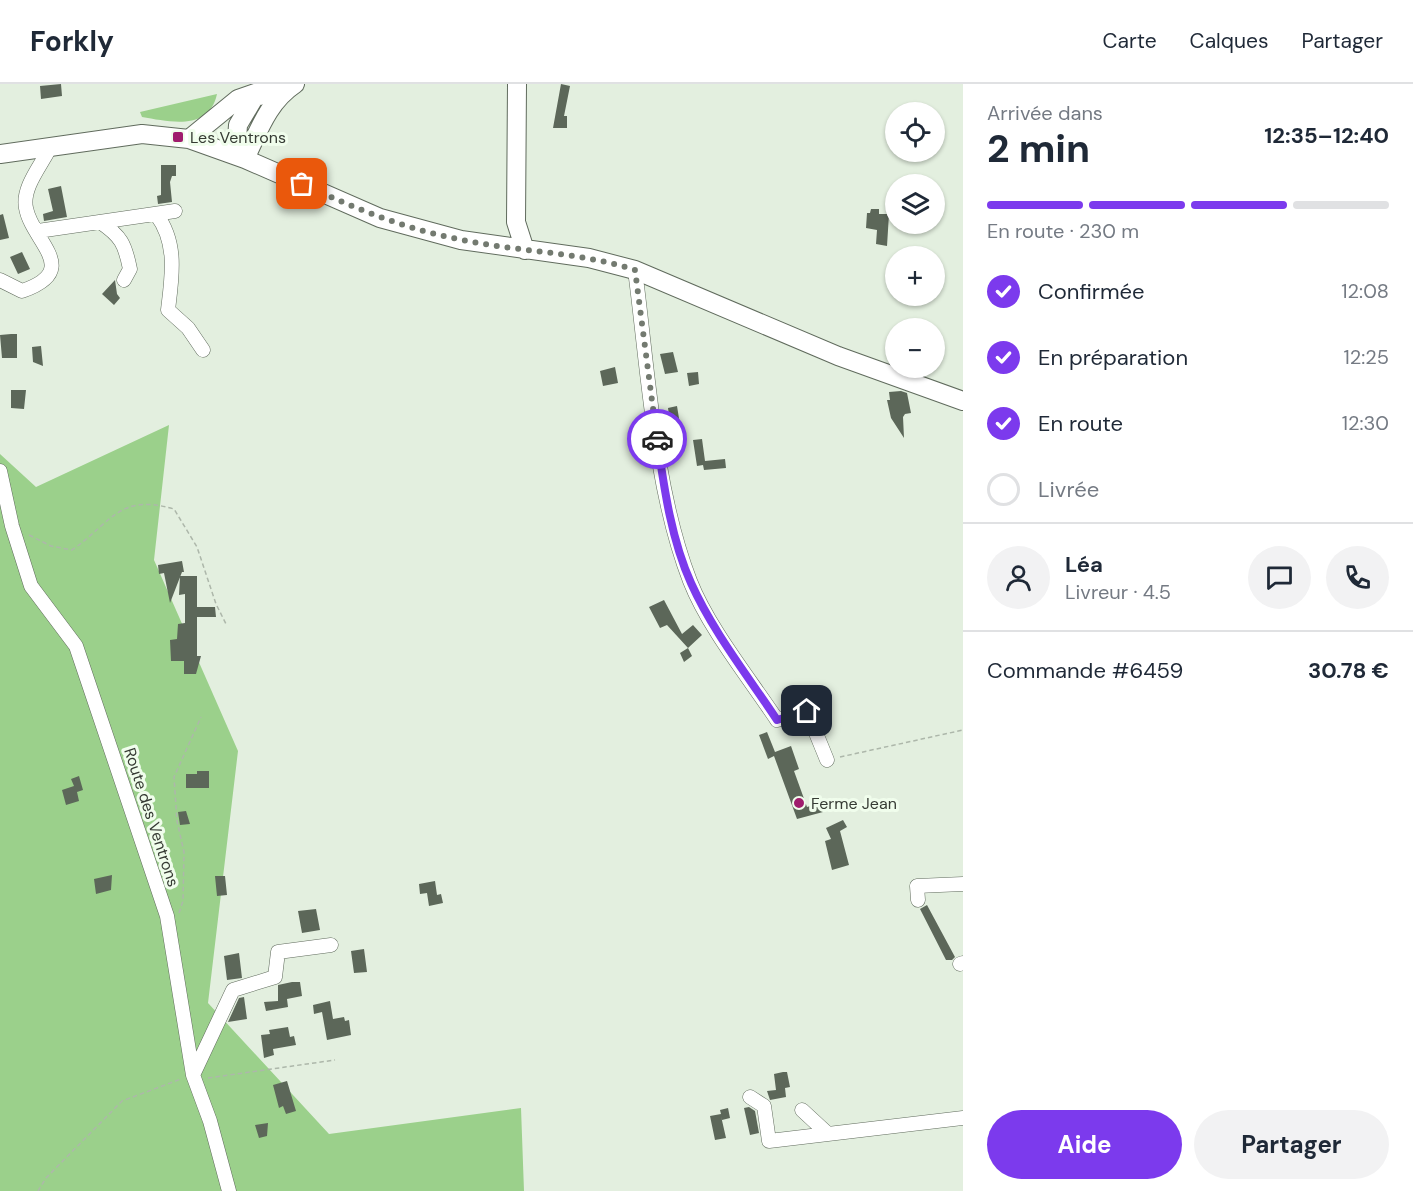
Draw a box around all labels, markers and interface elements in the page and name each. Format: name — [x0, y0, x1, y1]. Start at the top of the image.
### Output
text: Forkly — [30, 23, 114, 60]
text: Carte — [1102, 27, 1157, 55]
text: Calques — [1190, 27, 1268, 55]
text: Partager — [1301, 27, 1383, 55]
text: Arrivée dans — [987, 100, 1103, 126]
map controls — [885, 102, 945, 378]
button: locate — [885, 102, 945, 162]
text: 12:35–12:40 — [1264, 121, 1389, 150]
text: 2 min — [987, 123, 1090, 174]
place label: Les Ventrons — [190, 127, 286, 148]
marker: Les Ventrons — [171, 130, 185, 144]
pin — [276, 158, 327, 209]
icon: bag — [285, 167, 318, 200]
button: layers — [885, 174, 945, 234]
text: En route · 230 m — [987, 218, 1139, 244]
button: + — [885, 246, 945, 306]
icon: check — [987, 275, 1020, 308]
text: Confirmée — [1038, 277, 1145, 306]
text: 12:08 — [1341, 278, 1389, 304]
button: − — [885, 318, 945, 378]
icon: check — [987, 341, 1020, 374]
text: En préparation — [1038, 343, 1188, 372]
text: 12:25 — [1343, 344, 1389, 370]
icon: check — [987, 407, 1020, 440]
courier — [627, 409, 687, 469]
text: En route — [1038, 409, 1123, 438]
text: 12:30 — [1342, 410, 1389, 436]
icon: car — [641, 423, 674, 456]
text: Livrée — [1038, 475, 1099, 504]
button: person — [987, 546, 1050, 609]
button: chat — [1248, 546, 1311, 609]
button: phone — [1326, 546, 1389, 609]
text: Léa — [1065, 550, 1103, 579]
text: Livreur · 4.5 — [1065, 579, 1171, 605]
text: Commande #6459 — [987, 656, 1183, 685]
text: 30.78 € — [1308, 656, 1389, 685]
pin — [781, 685, 832, 736]
icon: home — [790, 694, 823, 727]
street label: Route des Ventrons — [119, 745, 184, 889]
place label: Ferme Jean — [811, 793, 897, 814]
marker: Ferme Jean — [792, 796, 806, 810]
button: Aide — [987, 1110, 1182, 1179]
button: Partager — [1194, 1110, 1389, 1179]

